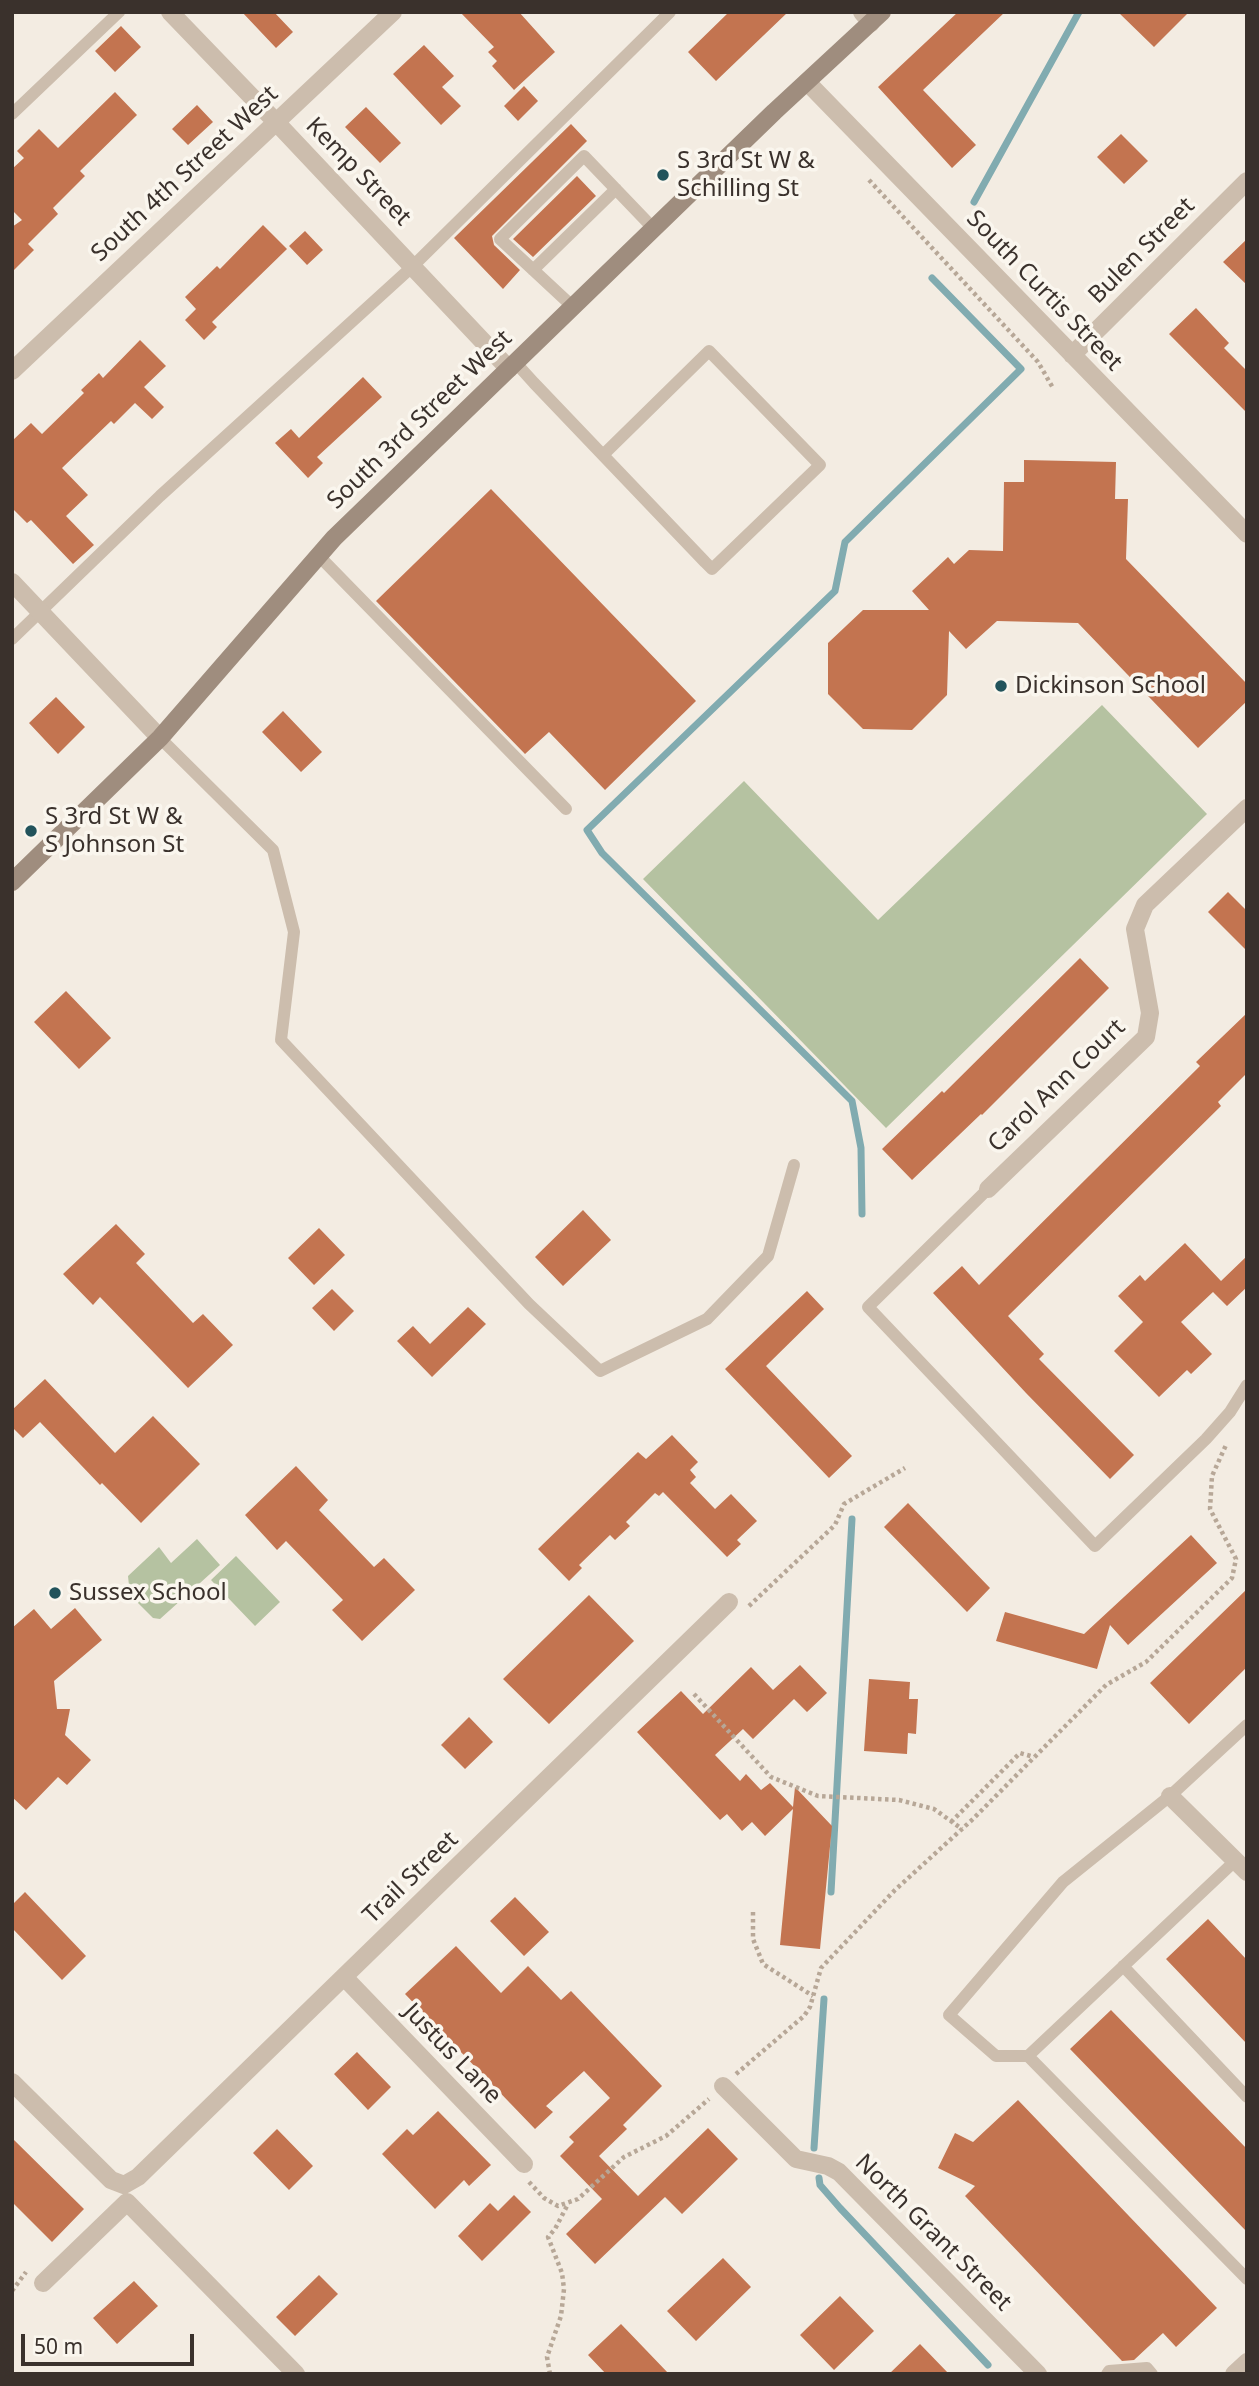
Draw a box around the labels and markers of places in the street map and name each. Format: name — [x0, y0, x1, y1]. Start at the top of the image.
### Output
place label: S 3rd St W & Schilling St — [677, 147, 815, 203]
marker: S 3rd St W & Schilling St — [655, 167, 671, 183]
place label: Dickinson School — [1015, 672, 1206, 700]
marker: Dickinson School — [993, 678, 1009, 694]
place label: S 3rd St W & S Johnson St — [45, 803, 184, 859]
marker: S 3rd St W & S Johnson St — [23, 823, 39, 839]
place label: Sussex School — [69, 1579, 227, 1607]
marker: Sussex School — [47, 1585, 63, 1601]

